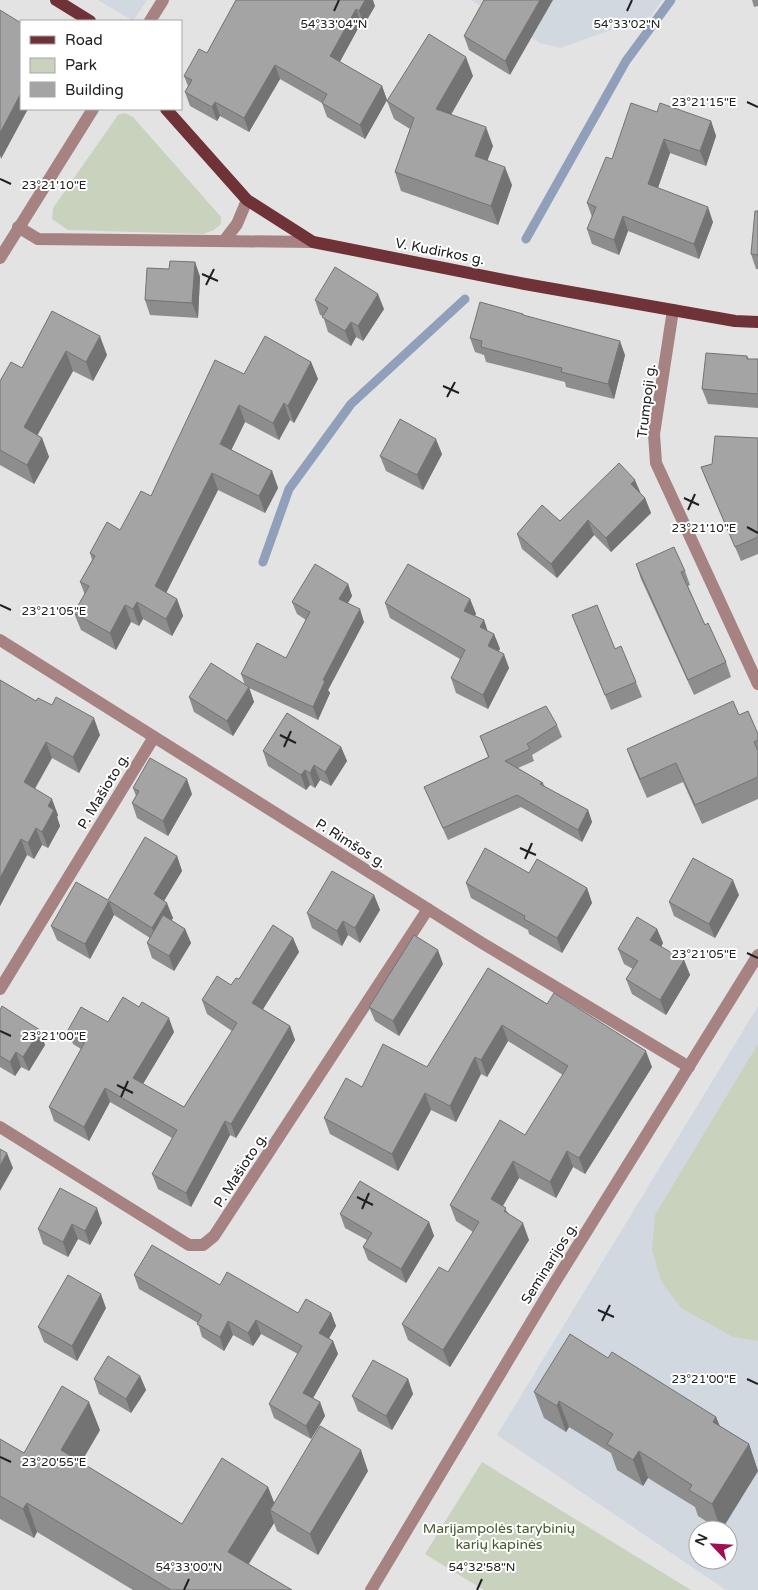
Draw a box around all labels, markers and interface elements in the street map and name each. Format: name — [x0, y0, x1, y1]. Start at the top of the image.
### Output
text: 54°33'04"N — [301, 17, 368, 31]
text: 54°33'02"N — [594, 17, 661, 31]
legend — [20, 20, 182, 110]
text: Road — [65, 31, 103, 49]
text: Park — [65, 56, 97, 74]
text: Building — [65, 81, 124, 99]
text: 23°21'15"E — [671, 95, 737, 109]
text: 23°21'10"E — [21, 178, 87, 192]
street label: V. Kudirkos g. — [394, 235, 486, 268]
street label: Trumpoji g. — [633, 363, 659, 439]
text: 23°21'10"E — [671, 521, 737, 535]
text: 23°21'05"E — [21, 604, 87, 618]
street label: P. Mašioto g. — [74, 750, 133, 832]
street label: P. Rimšos g. — [312, 815, 389, 872]
text: 23°21'05"E — [671, 947, 737, 961]
text: 23°21'00"E — [21, 1029, 87, 1043]
street label: P. Mašioto g. — [210, 1130, 271, 1211]
street label: Seminarijos g. — [518, 1219, 581, 1307]
text: 23°21'00"E — [671, 1372, 737, 1386]
text: 23°20'55"E — [21, 1455, 87, 1469]
park label: Marijampolės tarybinių karių kapinės — [423, 1520, 575, 1553]
north arrow — [688, 1520, 738, 1570]
text: N — [692, 1531, 712, 1548]
text: 54°33'00"N — [156, 1560, 223, 1574]
text: 54°32'58"N — [449, 1560, 516, 1574]

